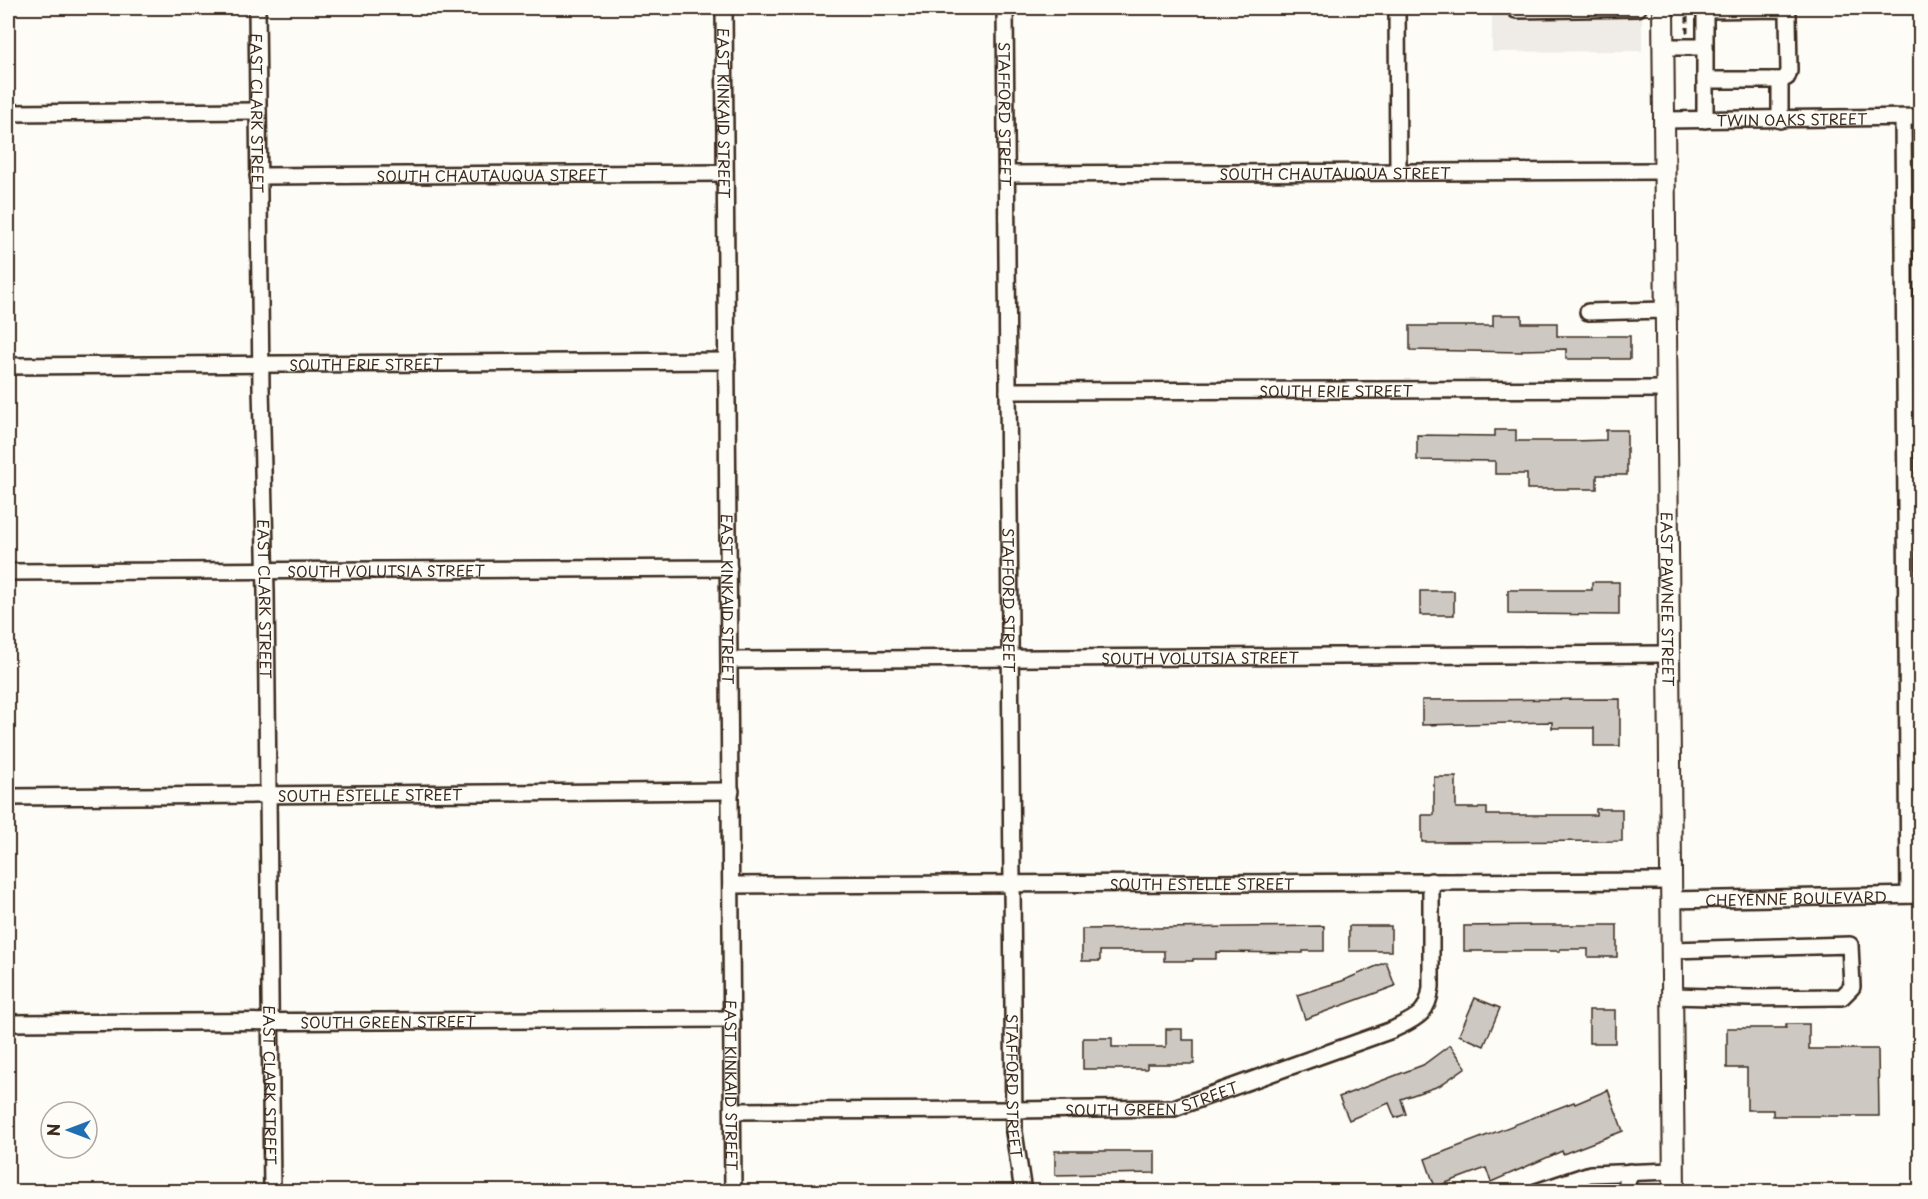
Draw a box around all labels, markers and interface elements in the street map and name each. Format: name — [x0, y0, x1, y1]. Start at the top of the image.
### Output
street label: EAST KINKAID STREET — [713, 28, 737, 199]
street label: EAST CLARK STREET — [246, 33, 270, 194]
street label: STAFFORD STREET — [994, 42, 1018, 187]
street label: TWIN OAKS STREET — [1717, 106, 1868, 131]
street label: SOUTH CHAUTAUQUA STREET — [1219, 160, 1451, 185]
street label: SOUTH CHAUTAUQUA STREET — [376, 162, 608, 187]
street label: SOUTH ERIE STREET — [289, 351, 444, 376]
street label: SOUTH ERIE STREET — [1259, 378, 1414, 402]
street label: EAST PAWNEE STREET — [1656, 512, 1681, 687]
street label: EAST KINKAID STREET — [716, 514, 741, 685]
street label: EAST CLARK STREET — [253, 519, 278, 680]
street label: STAFFORD STREET — [998, 528, 1022, 673]
street label: SOUTH VOLUTSIA STREET — [287, 558, 486, 582]
street label: SOUTH VOLUTSIA STREET — [1101, 645, 1300, 669]
street label: SOUTH ESTELLE STREET — [278, 782, 463, 806]
street label: SOUTH ESTELLE STREET — [1110, 871, 1295, 895]
street label: CHEYENNE BOULEVARD — [1705, 884, 1887, 911]
street label: EAST KINKAID STREET — [720, 1000, 744, 1171]
street label: EAST CLARK STREET — [259, 1005, 283, 1166]
street label: SOUTH GREEN STREET — [300, 1009, 477, 1033]
street label: STAFFORD STREET — [1002, 1014, 1029, 1160]
street label: SOUTH GREEN STREET — [1065, 1074, 1242, 1121]
north arrow — [39, 1100, 99, 1160]
text: N — [41, 1124, 65, 1136]

